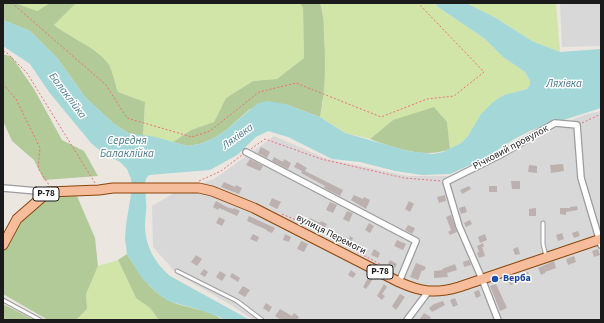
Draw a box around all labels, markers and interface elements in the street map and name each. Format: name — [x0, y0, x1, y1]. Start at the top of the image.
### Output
water label: Балаклійка — [45, 70, 89, 122]
water label: Ляхівка — [546, 78, 582, 92]
water label: Ляхівка — [220, 121, 256, 153]
street label: Річковий провулок — [471, 123, 551, 173]
water label: Середня Балаклійка — [100, 135, 154, 161]
road number: Р-78 — [33, 187, 59, 201]
street label: вулиця Перемоги — [294, 212, 368, 258]
road number: Р-78 — [367, 265, 393, 279]
place label: Верба — [503, 273, 531, 285]
marker: Верба — [490, 274, 500, 284]

